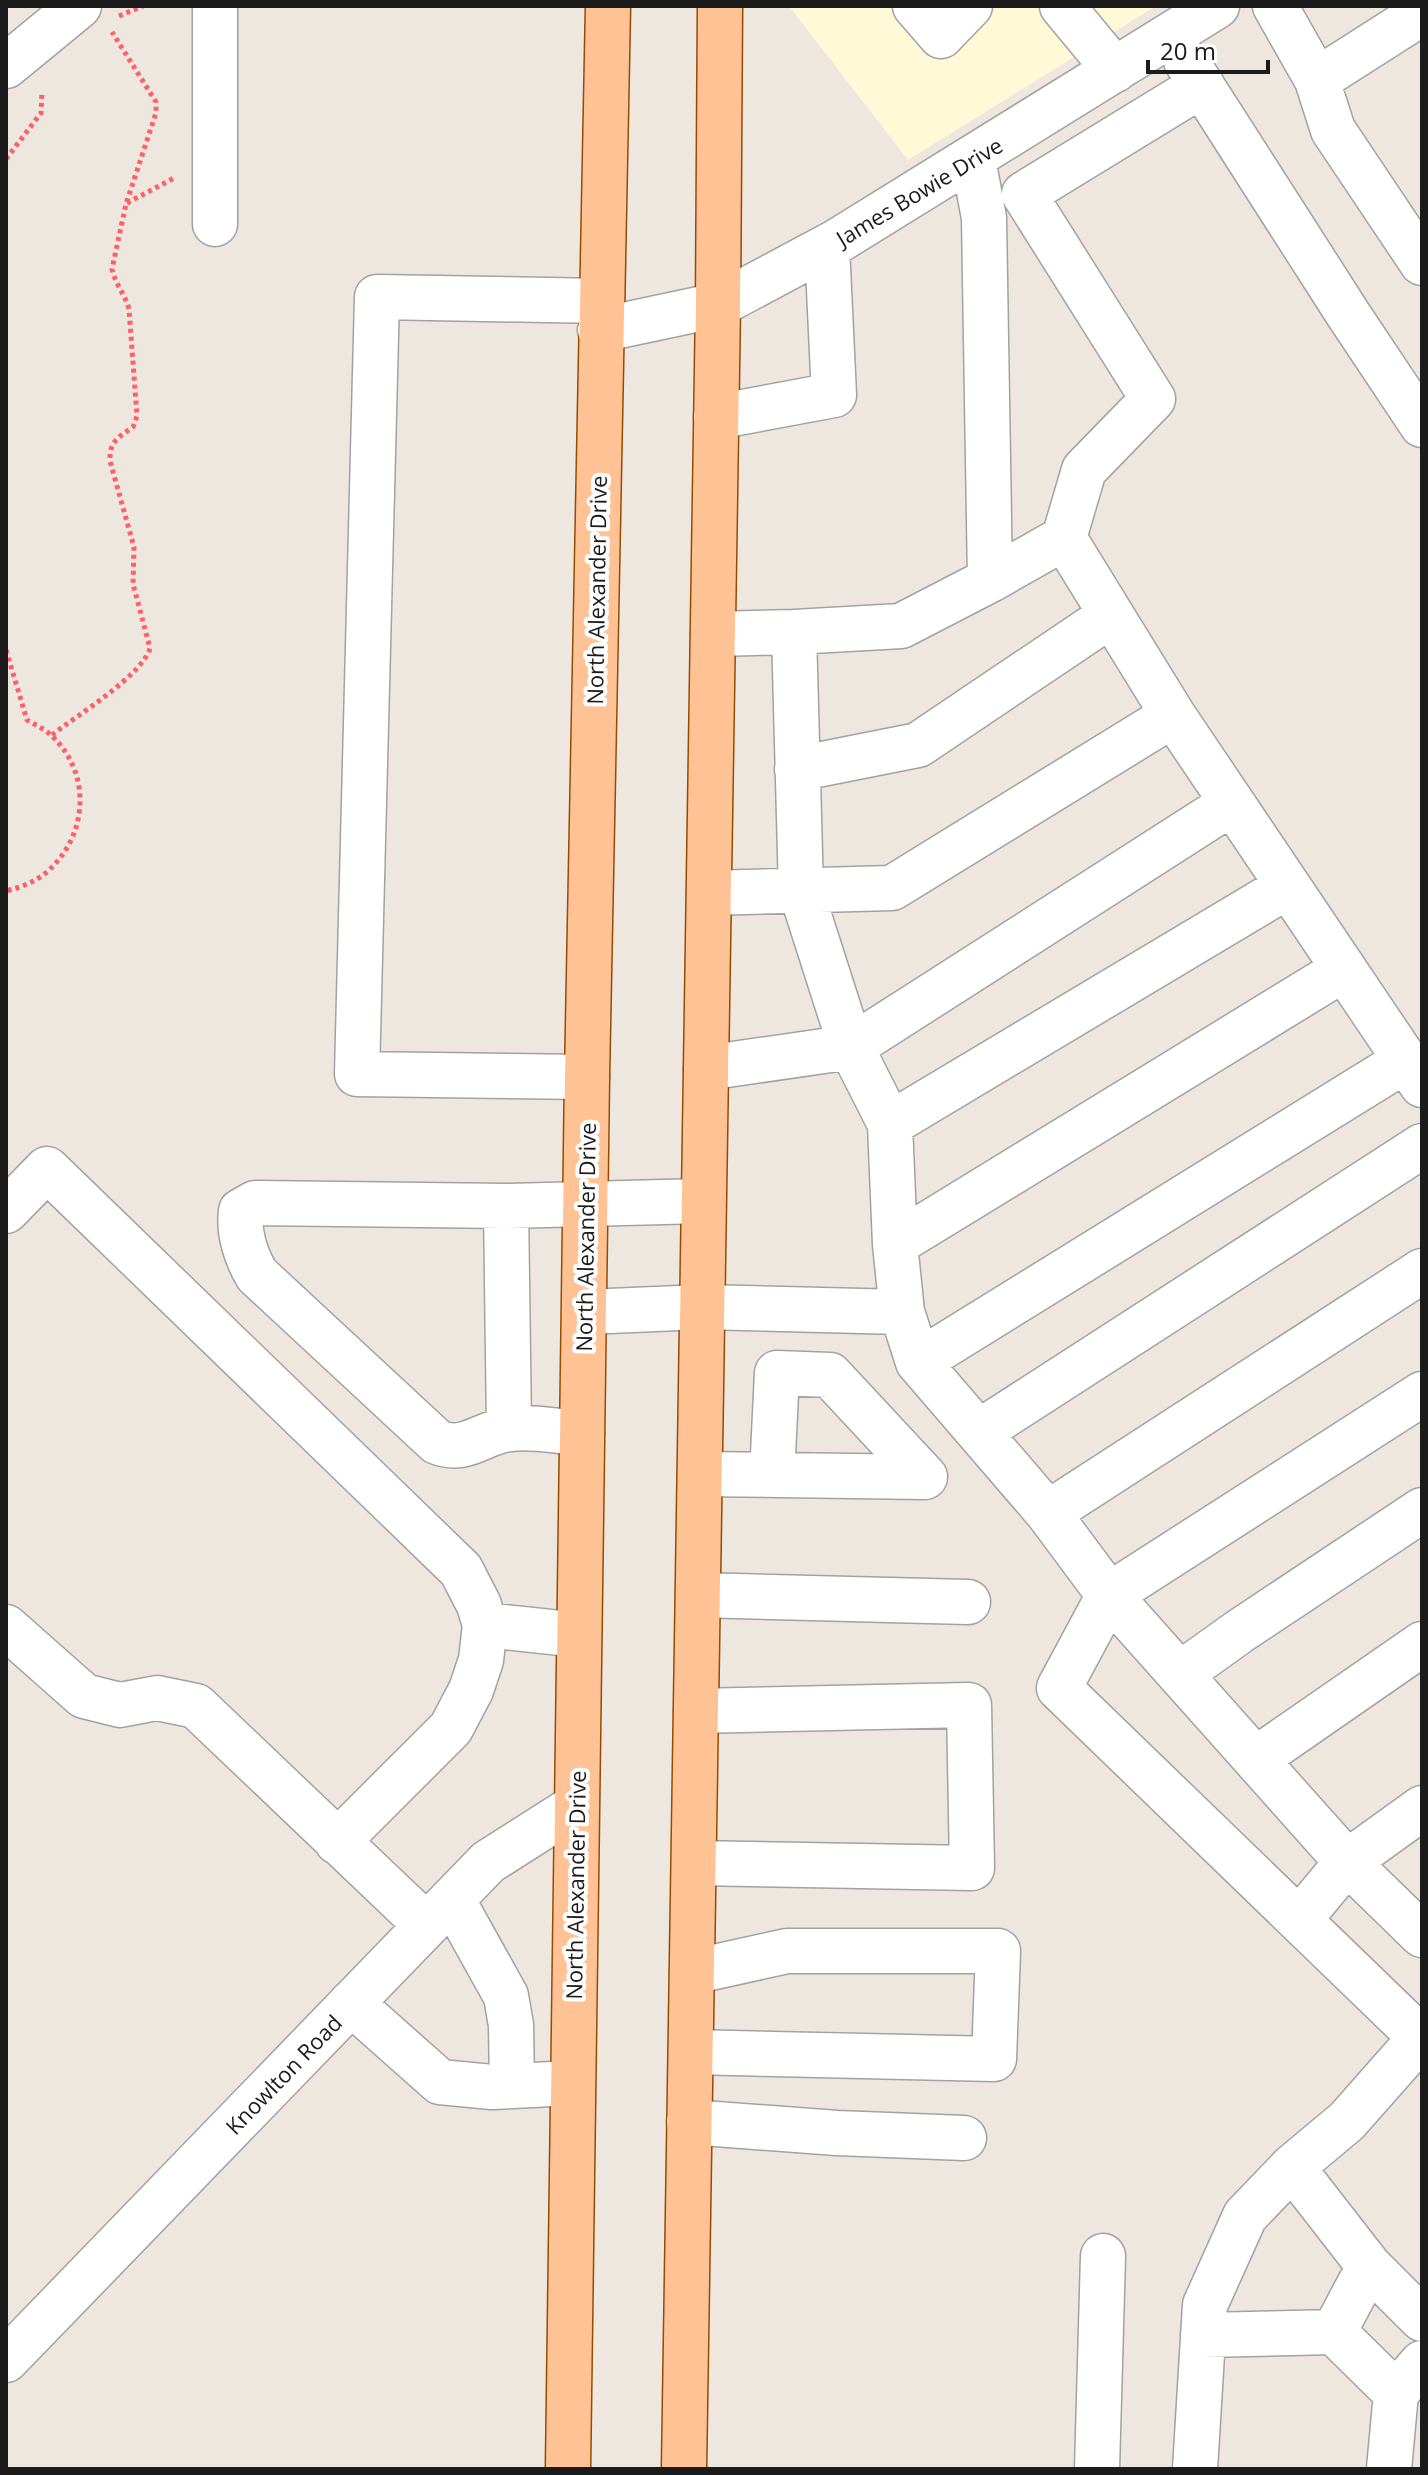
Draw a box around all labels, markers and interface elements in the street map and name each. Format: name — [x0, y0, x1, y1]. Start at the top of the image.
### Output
scale bar — [1148, 24, 1268, 74]
text: 20 m — [1160, 34, 1216, 67]
street label: James Bowie Drive — [829, 129, 1008, 254]
street label: North Alexander Drive — [579, 475, 613, 705]
street label: North Alexander Drive — [568, 1122, 602, 1352]
street label: North Alexander Drive — [558, 1770, 592, 2000]
street label: Knowlton Road — [218, 2008, 348, 2140]

